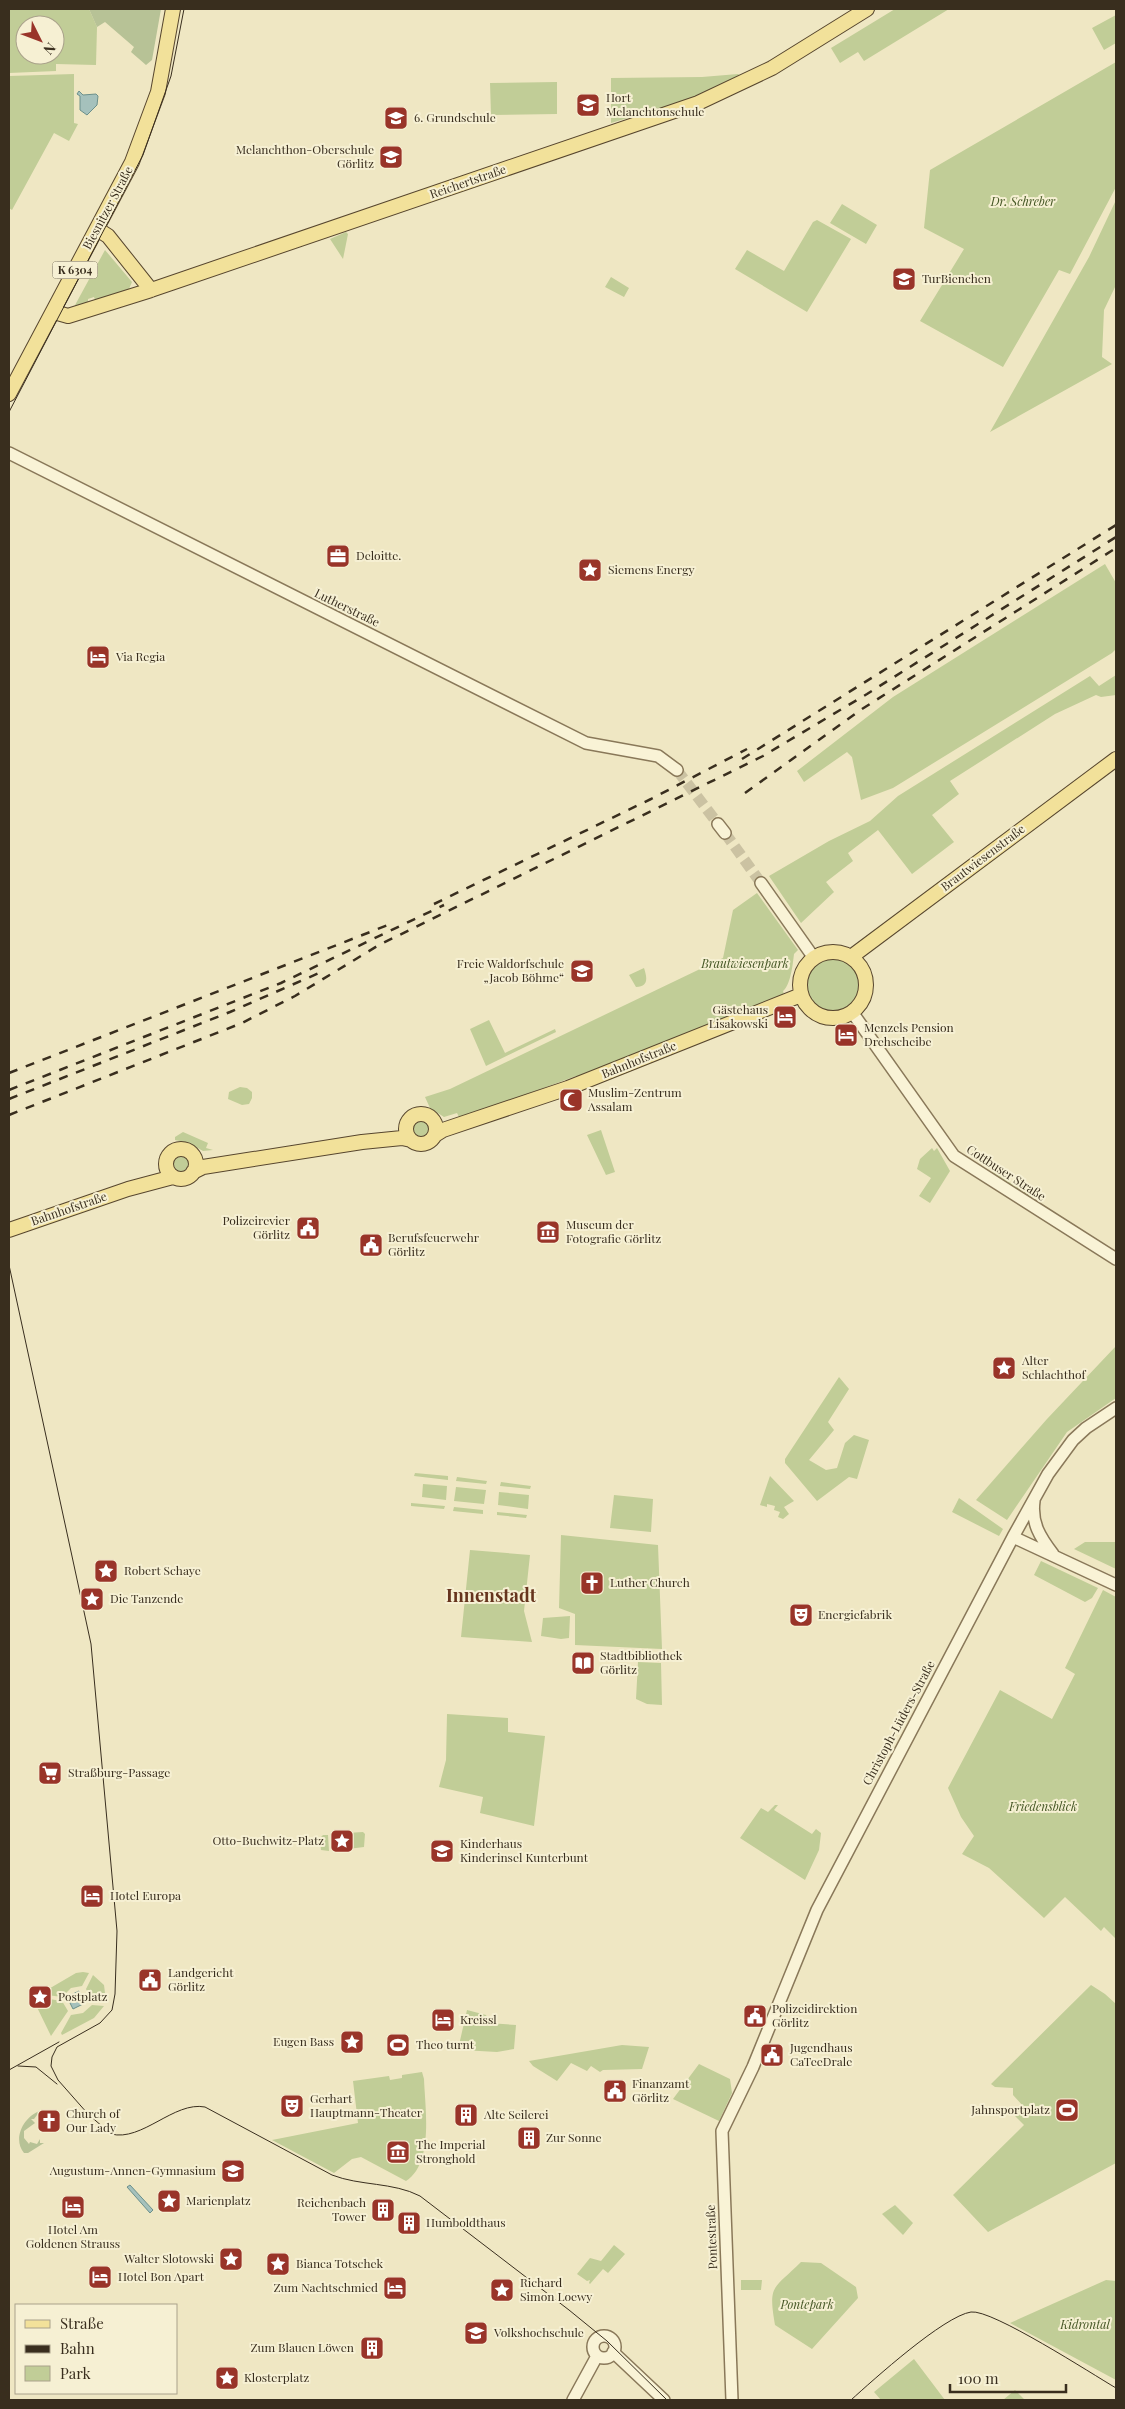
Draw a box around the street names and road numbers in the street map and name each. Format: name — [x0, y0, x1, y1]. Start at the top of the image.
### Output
street label: Reichertstraße — [427, 160, 508, 202]
street label: Biesnitzer Straße — [78, 163, 136, 252]
road number: K 6304 — [52, 262, 98, 278]
street label: Lutherstraße — [312, 584, 383, 630]
street label: Brautwiesenstraße — [937, 820, 1028, 894]
street label: Bahnhofstraße — [599, 1037, 678, 1081]
street label: Cottbuser Straße — [964, 1141, 1049, 1204]
street label: Bahnhofstraße — [29, 1188, 109, 1229]
street label: Christoph-Lüders-Straße — [858, 1657, 938, 1788]
street label: Pontestraße — [702, 2204, 720, 2270]

